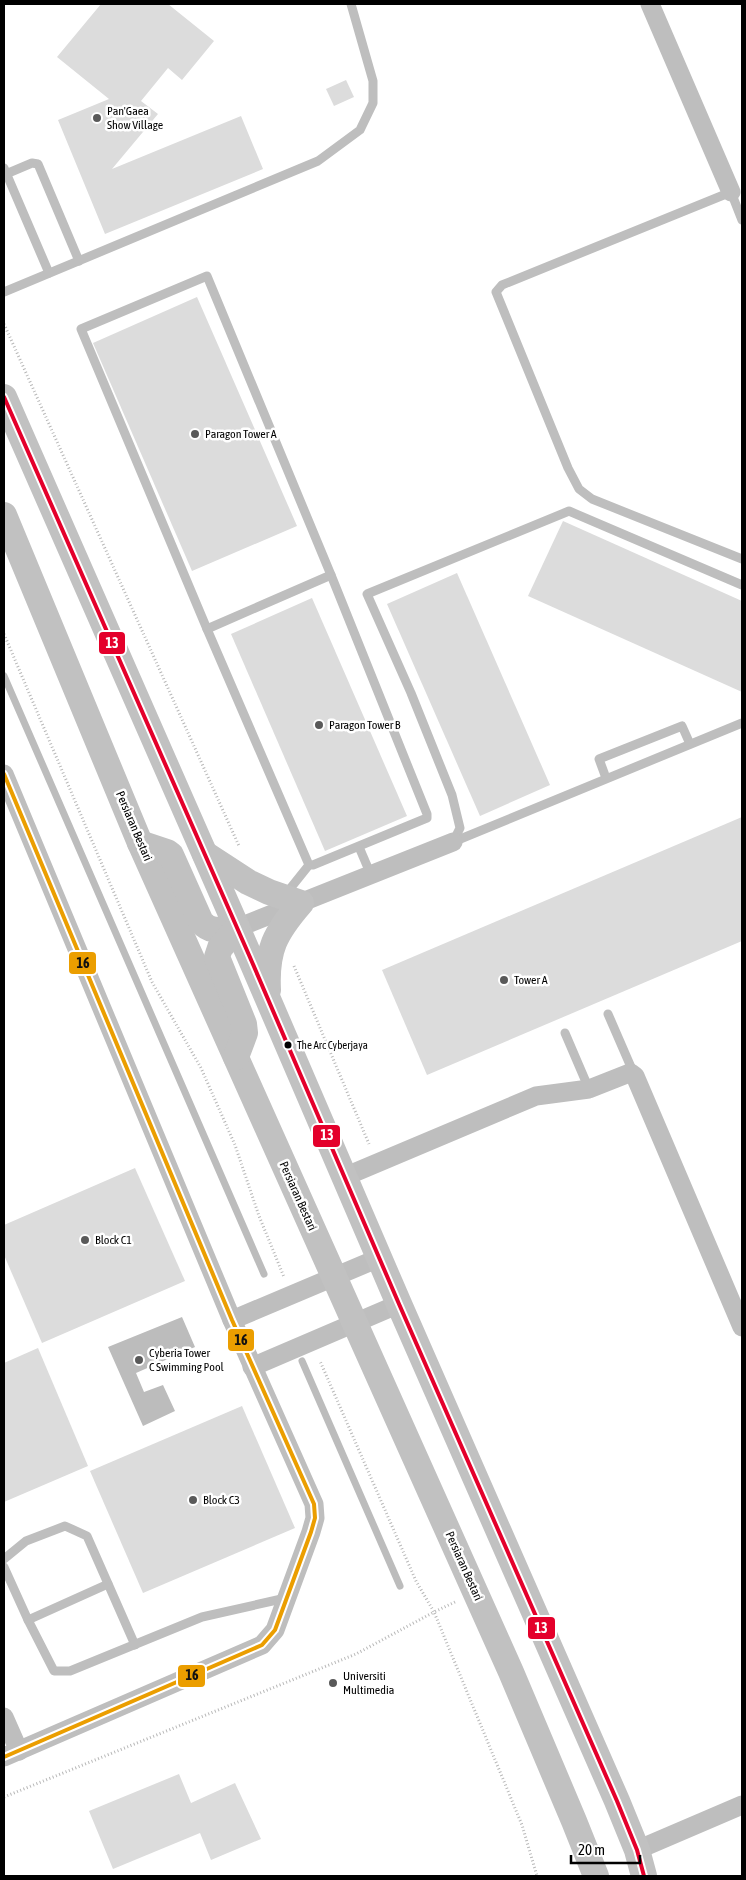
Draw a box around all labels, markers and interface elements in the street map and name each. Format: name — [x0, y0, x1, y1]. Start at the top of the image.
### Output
place label: Pan'Gaea Show Village — [107, 104, 163, 132]
marker: Pan'Gaea Show Village — [91, 112, 103, 124]
place label: Paragon Tower A — [205, 427, 277, 441]
marker: Paragon Tower A — [189, 428, 201, 440]
line badge: 13 — [98, 631, 126, 655]
text: 13 — [105, 635, 119, 651]
place label: Paragon Tower B — [329, 718, 401, 732]
marker: Paragon Tower B — [313, 719, 325, 731]
street label: Persiaran Bestari — [113, 789, 155, 863]
line badge: 16 — [68, 951, 97, 975]
text: 16 — [76, 955, 90, 971]
place label: Tower A — [514, 973, 548, 987]
marker: Tower A — [498, 974, 510, 986]
place label: The Arc Cyberjaya — [297, 1039, 368, 1051]
marker: The Arc Cyberjaya — [283, 1040, 293, 1050]
line badge: 13 — [312, 1124, 341, 1148]
text: 13 — [320, 1127, 334, 1143]
street label: Persiaran Bestari — [276, 1159, 320, 1233]
place label: Block C1 — [95, 1233, 132, 1247]
marker: Block C1 — [79, 1234, 91, 1246]
line badge: 16 — [227, 1328, 255, 1352]
text: 16 — [234, 1332, 248, 1348]
place label: Cyberia Tower C Swimming Pool — [149, 1346, 225, 1374]
marker: Cyberia Tower C Swimming Pool — [133, 1354, 145, 1366]
place label: Block C3 — [203, 1493, 240, 1507]
marker: Block C3 — [187, 1494, 199, 1506]
street label: Persiaran Bestari — [442, 1529, 486, 1603]
line badge: 13 — [527, 1616, 556, 1640]
text: 13 — [534, 1620, 548, 1636]
line badge: 16 — [177, 1664, 206, 1688]
text: 16 — [185, 1667, 199, 1683]
place label: Universiti Multimedia — [343, 1669, 394, 1697]
marker: Universiti Multimedia — [327, 1677, 339, 1689]
scale bar — [571, 1832, 640, 1864]
text: 20 m — [578, 1841, 605, 1858]

